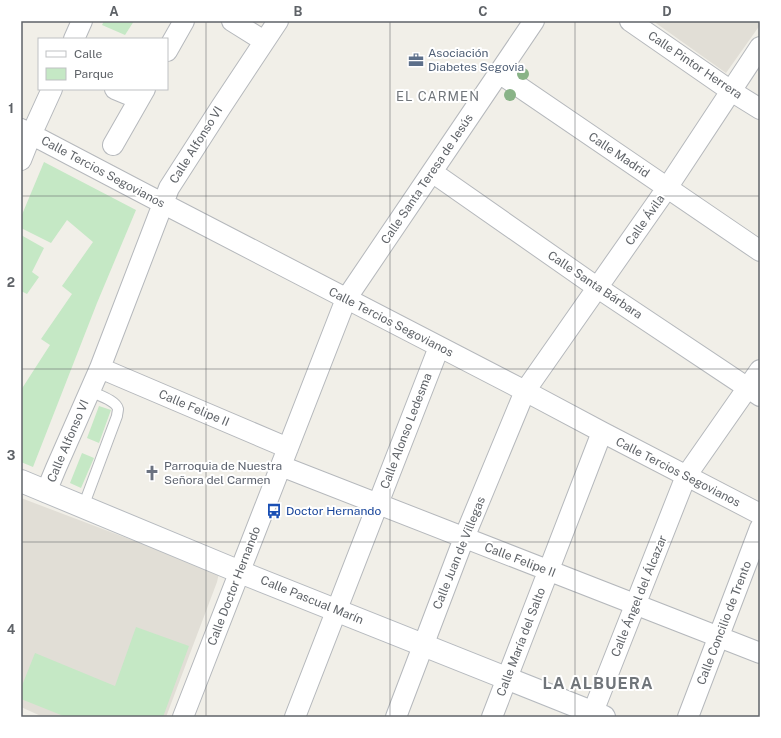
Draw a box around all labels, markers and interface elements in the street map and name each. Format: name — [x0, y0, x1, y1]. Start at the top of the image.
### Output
text: A — [109, 4, 119, 19]
text: B — [294, 4, 303, 19]
text: C — [478, 4, 488, 19]
text: D — [662, 4, 672, 19]
street label: Calle Pintor Herrera — [645, 28, 745, 102]
legend — [38, 38, 168, 90]
place label: Asociación Diabetes Segovia — [428, 46, 524, 74]
text: Calle — [74, 47, 103, 61]
office icon: Asociación Diabetes Segovia — [407, 51, 425, 69]
text: Parque — [74, 67, 114, 81]
district label: EL CARMEN — [396, 89, 480, 104]
text: 1 — [8, 101, 14, 116]
street label: Calle Alfonso VI — [167, 104, 225, 186]
street label: Calle Santa Teresa de Jesús — [378, 111, 476, 247]
street label: Calle Madrid — [586, 129, 652, 181]
street label: Calle Tercios Segovianos — [39, 133, 167, 211]
street label: Calle Ávila — [623, 192, 667, 248]
street label: Calle Santa Bárbara — [545, 248, 645, 322]
text: 2 — [7, 275, 15, 290]
street label: Calle Tercios Segovianos — [326, 284, 456, 360]
street label: Calle Alonso Ledesma — [377, 371, 435, 491]
street label: Calle Felipe II — [157, 387, 231, 429]
street label: Calle Alfonso VI — [44, 398, 92, 484]
street label: Calle Tercios Segovianos — [613, 434, 743, 510]
text: 3 — [7, 448, 16, 463]
place label: Parroquia de Nuestra Señora del Carmen — [164, 459, 282, 487]
church icon: Parroquia de Nuestra Señora del Carmen — [143, 464, 161, 482]
street label: Calle Juan de Villegas — [430, 495, 488, 611]
bus stop icon: Doctor Hernando — [265, 502, 283, 520]
place label: Doctor Hernando — [286, 504, 381, 518]
street label: Calle Doctor Hernando — [205, 524, 263, 648]
street label: Calle Ángel del Álcazar — [608, 533, 670, 659]
street label: Calle Felipe II — [482, 540, 558, 580]
street label: Calle Concilio de Trento — [694, 559, 754, 687]
street label: Calle Pascual Marín — [258, 573, 366, 627]
street label: Calle María del Salto — [494, 586, 548, 698]
text: 4 — [7, 622, 16, 637]
district label: LA ALBUERA — [542, 674, 654, 693]

